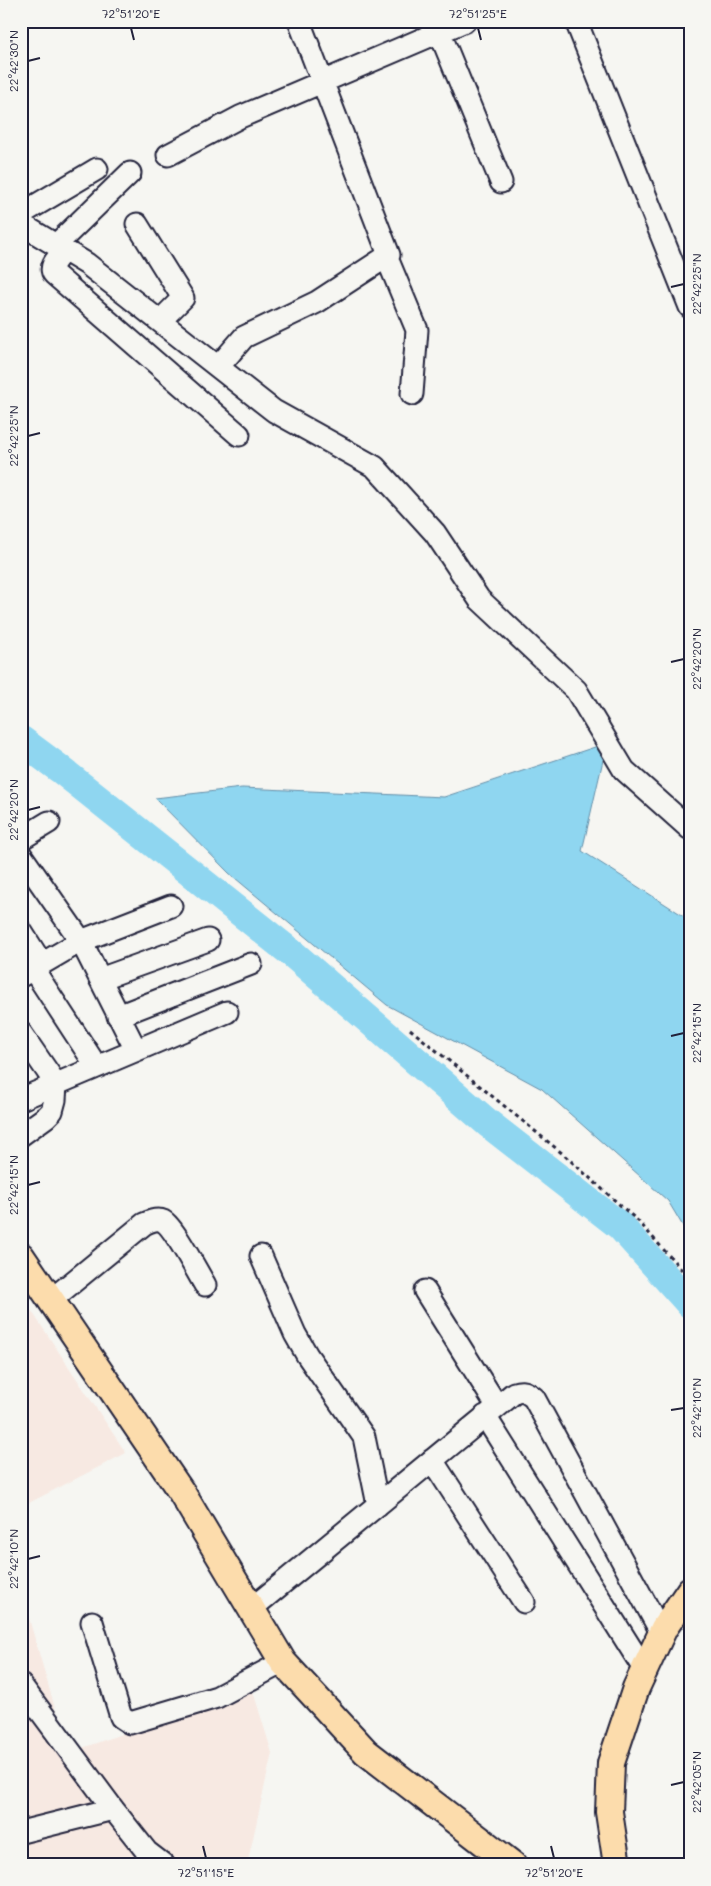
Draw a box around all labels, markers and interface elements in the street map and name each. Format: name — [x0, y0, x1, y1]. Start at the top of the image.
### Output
text: 72°51'20"E — [102, 5, 160, 21]
text: 72°51'25"E — [449, 5, 507, 21]
text: 22°42'30"N — [5, 30, 21, 92]
text: 22°42'25"N — [688, 253, 704, 315]
text: 22°42'25"N — [5, 405, 21, 467]
text: 22°42'20"N — [688, 628, 704, 690]
text: 22°42'20"N — [5, 779, 21, 841]
text: 22°42'15"N — [688, 1003, 704, 1063]
text: 22°42'15"N — [5, 1155, 21, 1215]
text: 22°42'10"N — [688, 1378, 704, 1438]
text: 22°42'10"N — [5, 1529, 21, 1589]
text: 22°42'05"N — [688, 1751, 704, 1813]
text: 72°51'15"E — [178, 1864, 234, 1880]
text: 72°51'20"E — [525, 1864, 583, 1880]

